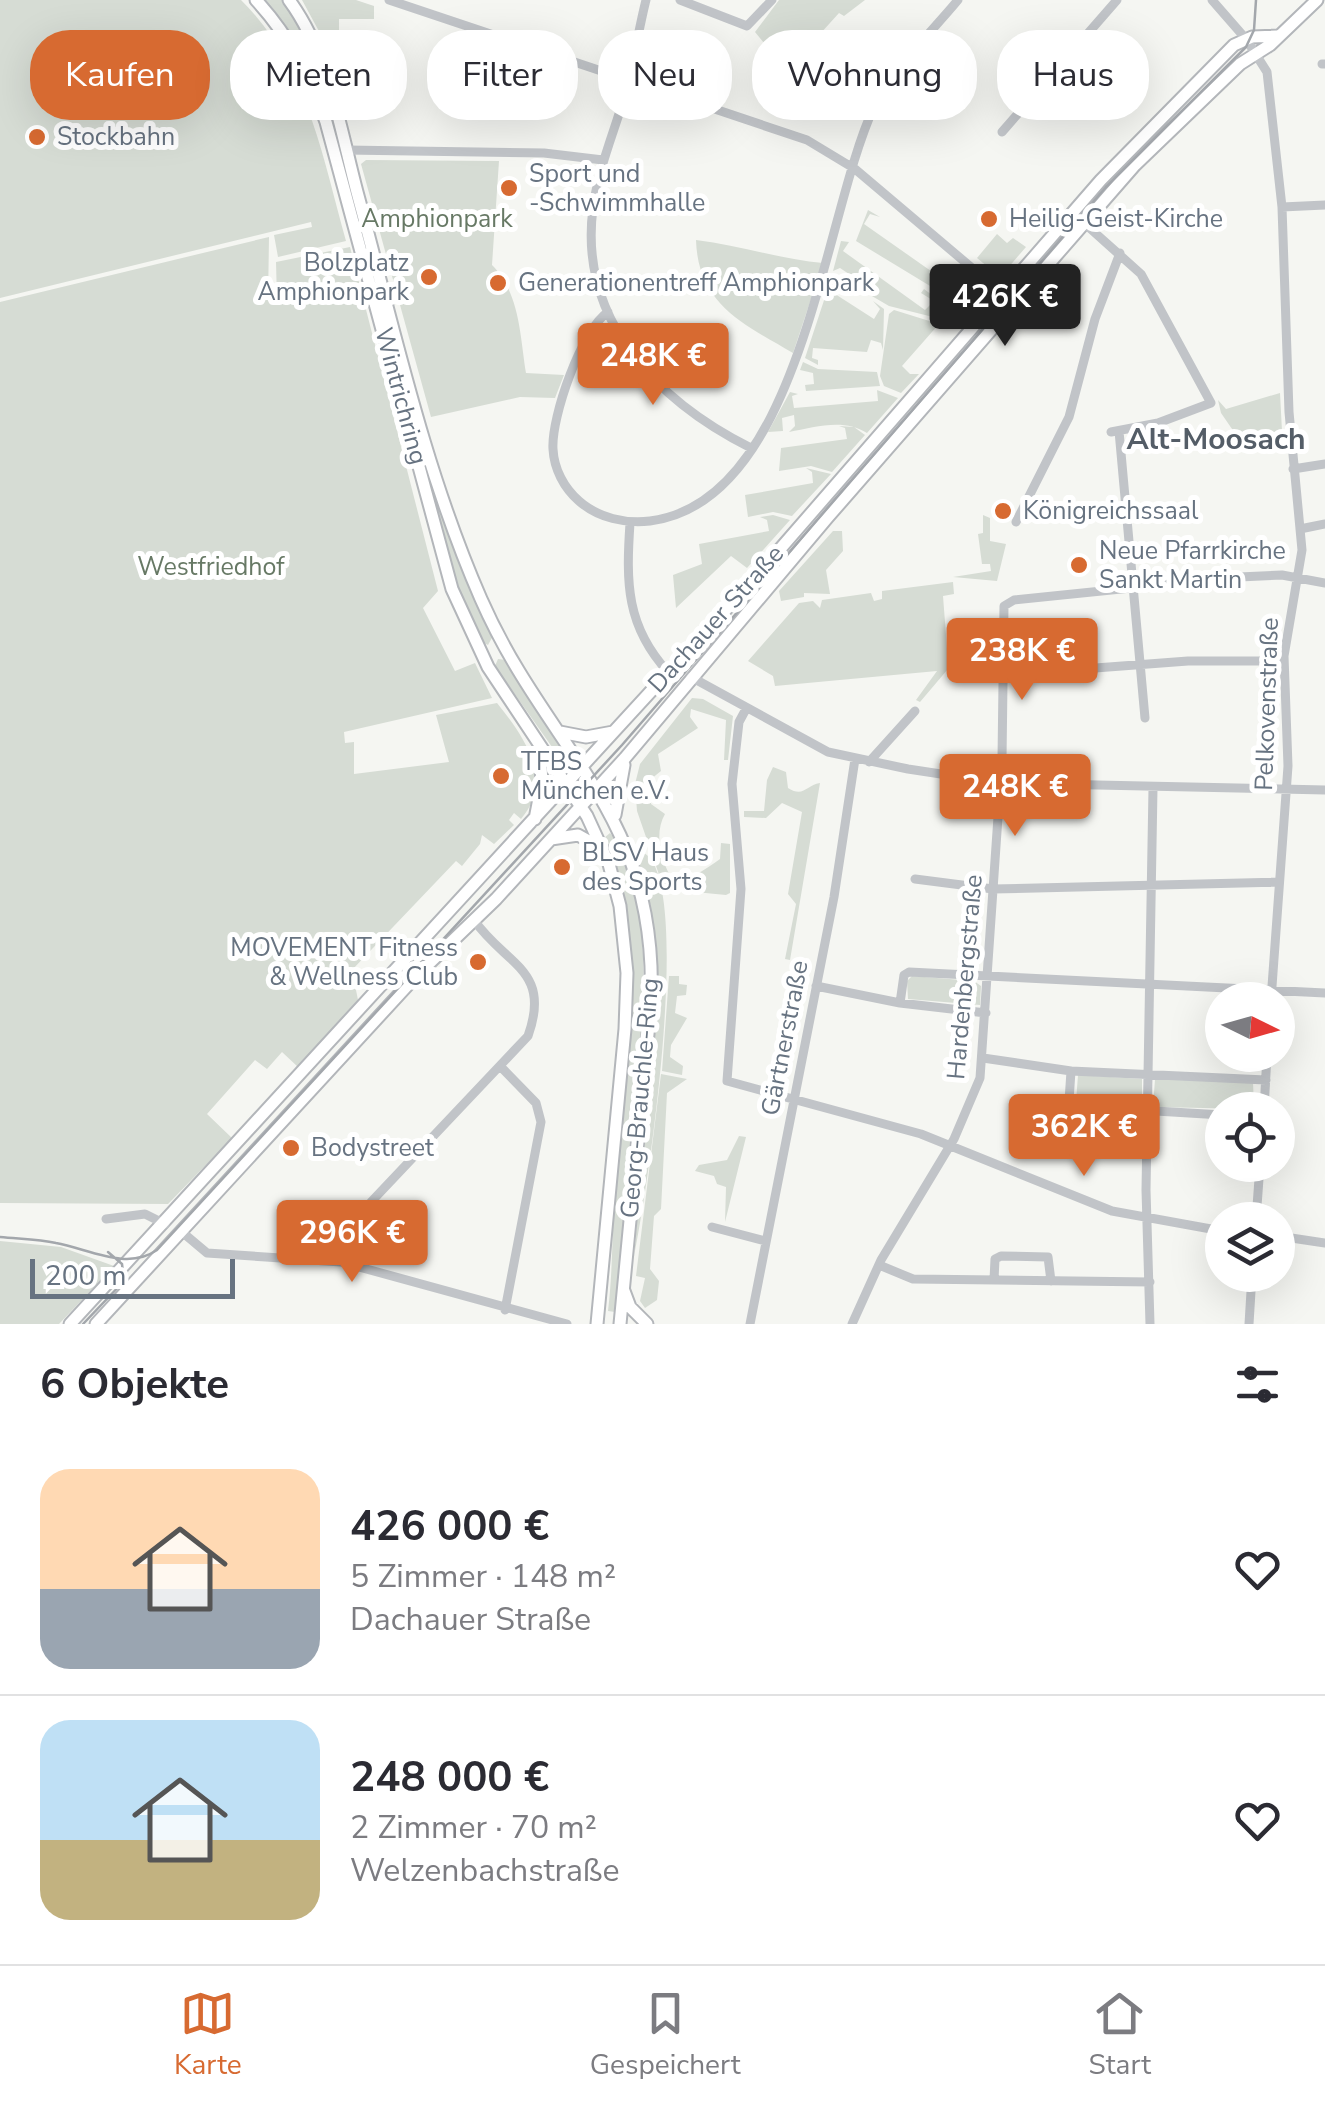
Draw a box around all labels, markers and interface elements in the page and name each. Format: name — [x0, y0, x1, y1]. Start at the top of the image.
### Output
chip: Kaufen — [30, 30, 210, 120]
chip: Mieten — [230, 30, 407, 120]
chip: Filter — [427, 30, 578, 120]
chip: Neu — [598, 30, 732, 120]
chip: Wohnung — [752, 30, 977, 120]
chip: Haus — [997, 30, 1149, 120]
place label: Stockbahn — [57, 120, 175, 154]
marker: Stockbahn — [26, 126, 48, 148]
place label: Sport und -Schwimmhalle — [529, 157, 705, 220]
marker: Sport und -Schwimmhalle — [498, 177, 520, 199]
park label: Amphionpark — [361, 202, 513, 236]
place label: Heilig-Geist-Kirche — [1009, 202, 1223, 236]
marker: Heilig-Geist-Kirche — [978, 208, 1000, 230]
place label: Bolzplatz Amphionpark — [257, 246, 409, 309]
pin: 426K € — [924, 264, 1086, 349]
marker: Bolzplatz Amphionpark — [418, 266, 440, 288]
place label: Generationentreff Amphionpark — [518, 266, 875, 300]
marker: Generationentreff Amphionpark — [487, 272, 509, 294]
text: 426K € — [952, 275, 1058, 318]
pin: 248K € — [572, 323, 734, 408]
street label: Wintrichring — [366, 324, 436, 468]
text: 248K € — [600, 334, 706, 377]
district label: Alt-Moosach — [1126, 419, 1306, 460]
place label: Königreichssaal — [1023, 494, 1199, 528]
marker: Königreichssaal — [992, 500, 1014, 522]
place label: Neue Pfarrkirche Sankt Martin — [1099, 534, 1286, 597]
street label: Dachauer Straße — [640, 538, 792, 700]
park label: Westfriedhof — [137, 550, 285, 584]
marker: Neue Pfarrkirche Sankt Martin — [1068, 554, 1090, 576]
street label: Pelkovenstraße — [1247, 617, 1287, 791]
pin: 238K € — [941, 618, 1103, 703]
text: 238K € — [969, 629, 1075, 672]
place label: TFBS München e.V. — [521, 745, 670, 808]
pin: 248K € — [934, 754, 1096, 839]
marker: TFBS München e.V. — [490, 765, 512, 787]
text: 248K € — [962, 765, 1068, 808]
place label: BLSV Haus des Sports — [582, 836, 709, 899]
marker: BLSV Haus des Sports — [551, 856, 573, 878]
street label: Hardenbergstraße — [939, 873, 991, 1081]
place label: MOVEMENT Fitness & Wellness Club — [230, 931, 458, 994]
marker: MOVEMENT Fitness & Wellness Club — [467, 951, 489, 973]
street label: Gärtnerstraße — [753, 957, 817, 1119]
street label: Georg-Brauchle-Ring — [613, 976, 667, 1220]
north arrow — [1205, 982, 1295, 1072]
map controls — [1205, 982, 1295, 1292]
button: locate — [1205, 1092, 1295, 1182]
pin: 362K € — [1003, 1094, 1165, 1179]
text: 362K € — [1031, 1105, 1137, 1148]
place label: Bodystreet — [311, 1131, 434, 1165]
marker: Bodystreet — [280, 1137, 302, 1159]
pin: 296K € — [271, 1200, 433, 1285]
button: layers — [1205, 1202, 1295, 1292]
text: 296K € — [299, 1211, 405, 1254]
scale bar — [30, 1254, 235, 1298]
text: 200 m — [45, 1257, 127, 1295]
text: 6 Objekte — [40, 1356, 229, 1413]
icon: filters — [1230, 1357, 1285, 1412]
text: 426 000 € — [350, 1498, 549, 1555]
icon: home — [120, 1509, 240, 1629]
icon: heart — [1230, 1542, 1285, 1597]
text: 5 Zimmer · 148 m² — [350, 1555, 616, 1598]
text: Dachauer Straße — [350, 1598, 591, 1641]
text: 248 000 € — [350, 1749, 549, 1806]
icon: home — [120, 1760, 240, 1880]
icon: heart — [1230, 1793, 1285, 1848]
text: 2 Zimmer · 70 m² — [350, 1806, 597, 1849]
text: Welzenbachstraße — [350, 1849, 620, 1892]
tab: Karte — [174, 1986, 242, 2084]
tab: Gespeichert — [590, 1986, 741, 2084]
tab: Start — [1089, 1986, 1151, 2084]

